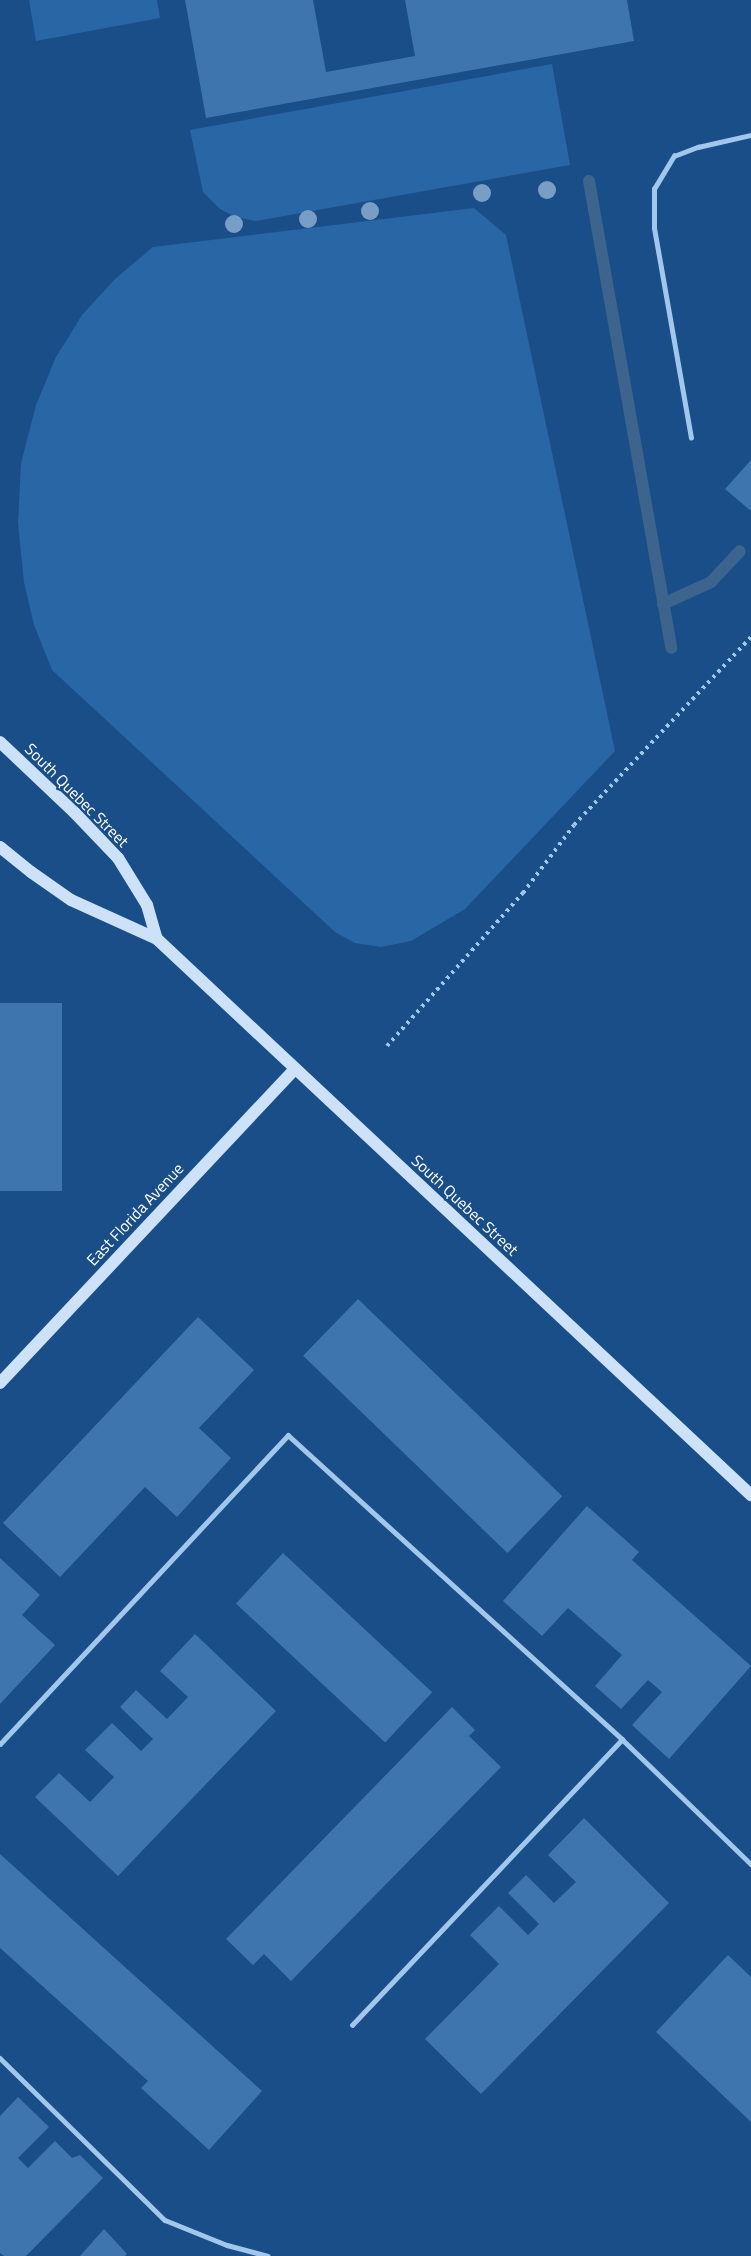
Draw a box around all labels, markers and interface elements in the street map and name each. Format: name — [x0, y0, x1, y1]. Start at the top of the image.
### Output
street label: South Quebec Street — [21, 739, 133, 851]
street label: South Quebec Street — [408, 1151, 522, 1259]
street label: East Florida Avenue — [83, 1159, 187, 1269]

